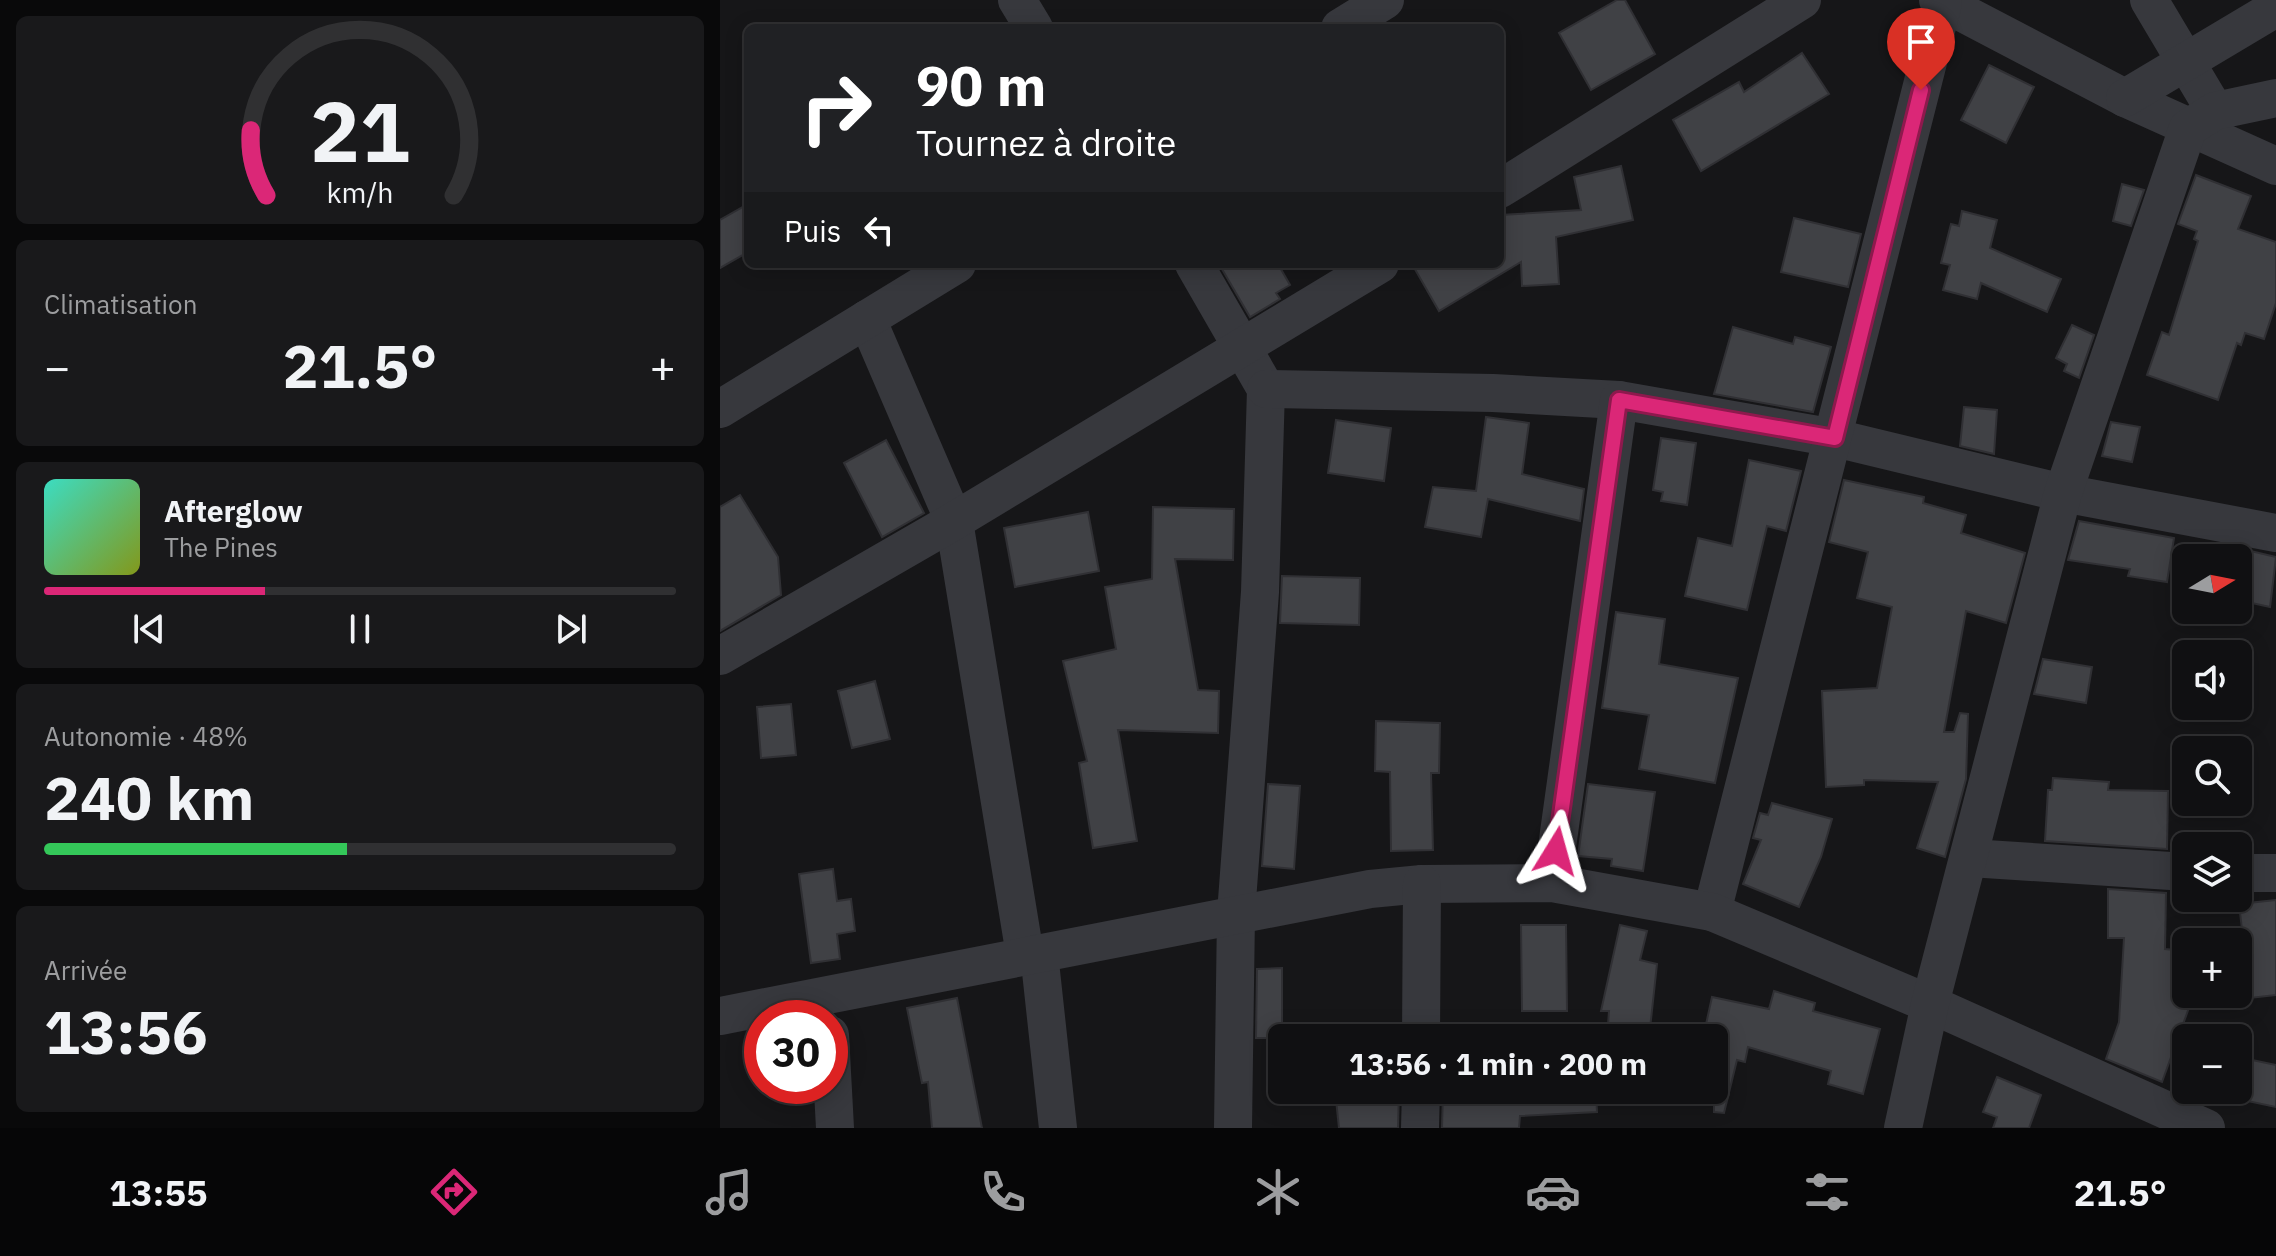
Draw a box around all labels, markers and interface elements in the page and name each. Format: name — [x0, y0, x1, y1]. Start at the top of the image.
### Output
pin — [1887, 8, 1955, 90]
icon: arrive — [1899, 20, 1943, 64]
text: 90 m — [916, 49, 1046, 121]
icon: right — [784, 56, 888, 160]
text: 21 — [310, 77, 410, 185]
text: Tournez à droite — [916, 119, 1176, 166]
text: km/h — [326, 174, 394, 211]
icon: left — [857, 208, 901, 252]
text: Puis — [784, 211, 841, 250]
text: Climatisation — [44, 287, 197, 321]
text: 21.5° — [283, 326, 437, 405]
text: − — [44, 338, 70, 395]
text: + — [650, 338, 676, 395]
text: Afterglow — [164, 491, 303, 530]
text: The Pines — [164, 530, 278, 564]
north arrow — [2172, 544, 2252, 624]
map controls — [2172, 544, 2252, 1104]
icon: previous — [127, 607, 171, 651]
icon: pause — [338, 607, 382, 651]
icon: next — [549, 607, 593, 651]
button: sound — [2172, 640, 2252, 720]
text: Autonomie · 48% — [44, 719, 248, 753]
button: search — [2172, 736, 2252, 816]
text: 240 km — [44, 758, 254, 837]
position arrow — [1514, 809, 1598, 893]
button: layers — [2172, 832, 2252, 912]
button: + — [2172, 928, 2252, 1008]
text: Arrivée — [44, 953, 127, 987]
text: 13:56 — [44, 992, 208, 1071]
speed limit sign: 30 — [744, 1000, 848, 1104]
button: − — [2172, 1024, 2252, 1104]
text: 13:56 · 1 min · 200 m — [1349, 1044, 1647, 1083]
icon: directions — [426, 1164, 482, 1220]
icon: music — [701, 1164, 757, 1220]
icon: phone — [975, 1164, 1031, 1220]
icon: climate — [1250, 1164, 1306, 1220]
icon: car — [1525, 1164, 1581, 1220]
icon: filters — [1799, 1164, 1855, 1220]
text: 13:55 — [109, 1169, 208, 1216]
text: 21.5° — [2074, 1169, 2167, 1216]

